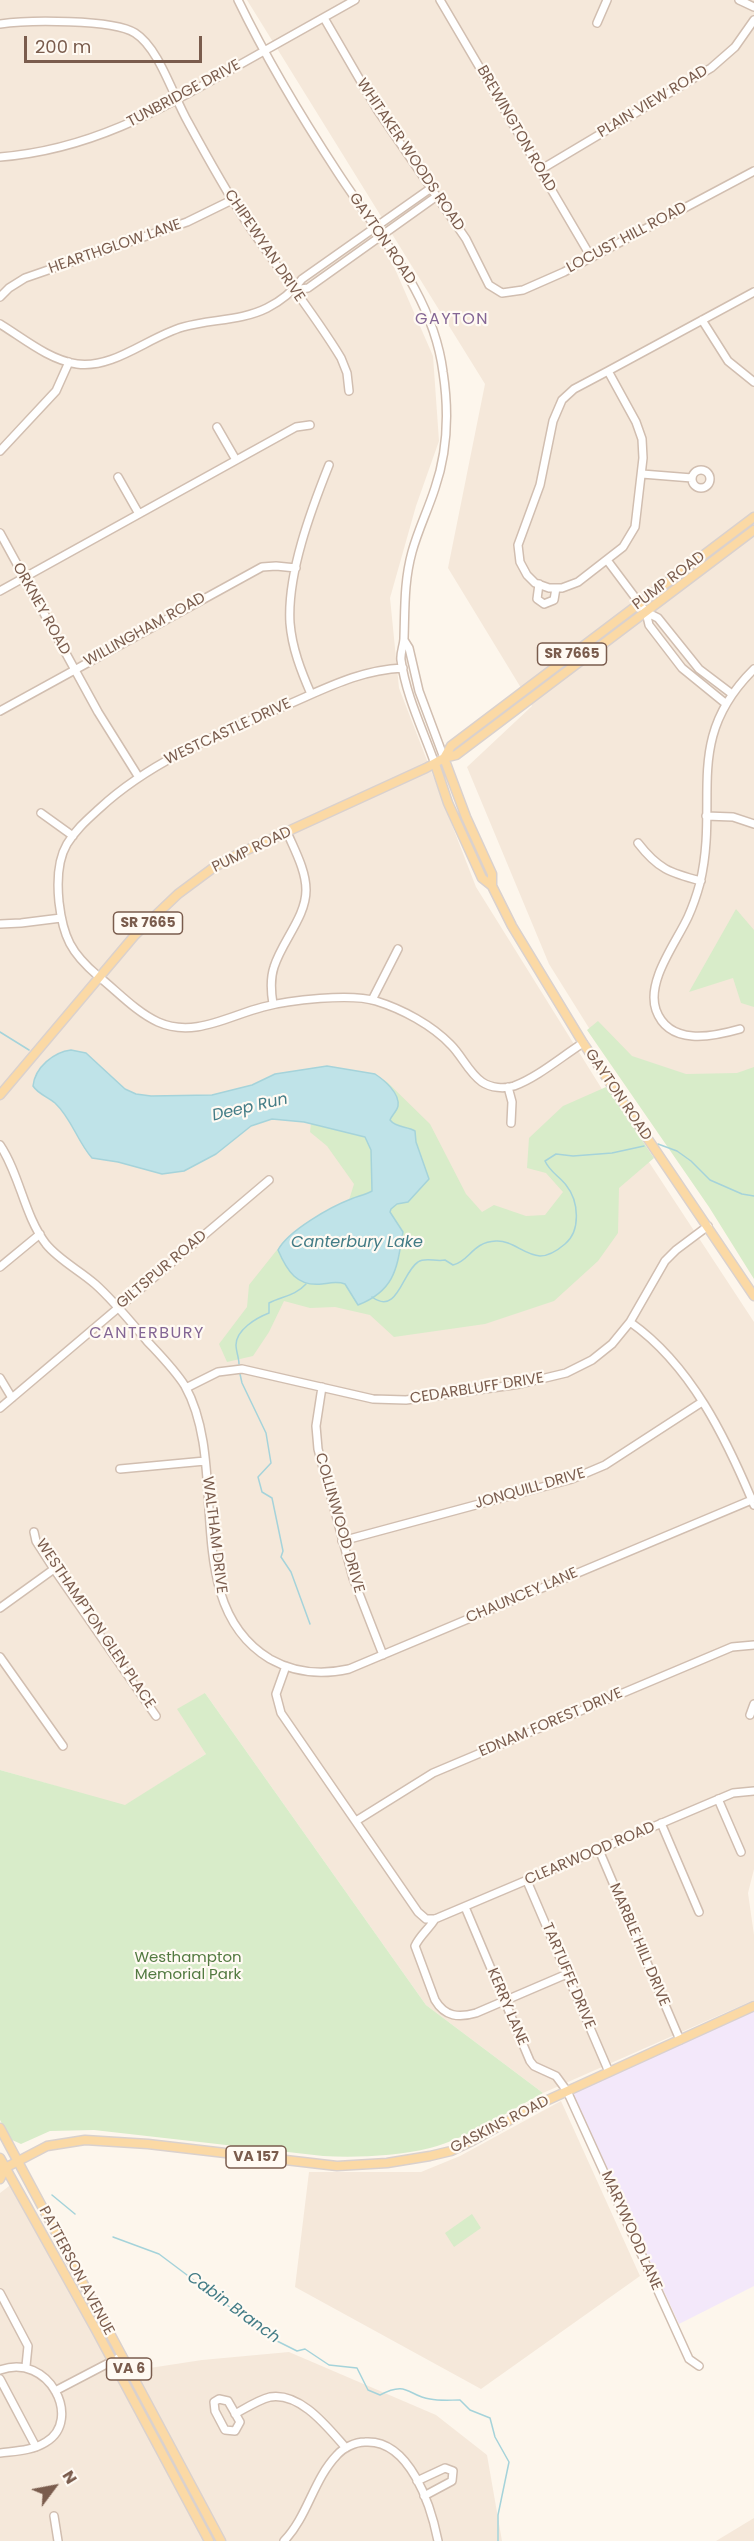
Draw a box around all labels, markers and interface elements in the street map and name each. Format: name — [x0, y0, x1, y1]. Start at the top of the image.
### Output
scale bar — [27, 24, 206, 62]
text: 200 m — [35, 34, 91, 59]
street label: TUNBRIDGE DRIVE — [124, 56, 244, 132]
street label: PLAIN VIEW ROAD — [595, 62, 711, 142]
street label: BREWINGTON ROAD — [473, 63, 559, 195]
street label: WHITAKER WOODS ROAD — [352, 75, 468, 235]
street label: CHIPEWYAN DRIVE — [220, 187, 308, 305]
street label: GAYTON ROAD — [345, 190, 419, 288]
street label: LOCUST HILL ROAD — [564, 199, 690, 277]
street label: HEARTHGLOW LANE — [46, 216, 184, 278]
district label: GAYTON — [415, 310, 489, 330]
street label: PUMP ROAD — [629, 548, 709, 614]
street label: ORKNEY ROAD — [8, 560, 74, 658]
street label: WILLINGHAM ROAD — [81, 589, 209, 671]
road number: SR 7665 — [538, 643, 606, 665]
street label: WESTCASTLE DRIVE — [162, 695, 294, 769]
street label: PUMP ROAD — [209, 823, 295, 877]
road number: SR 7665 — [114, 912, 182, 934]
street label: GAYTON ROAD — [581, 1046, 655, 1144]
water label: Deep Run — [210, 1090, 290, 1126]
street label: GILTSPUR ROAD — [113, 1227, 211, 1313]
water label: Canterbury Lake — [291, 1233, 423, 1253]
district label: CANTERBURY — [89, 1324, 205, 1344]
street label: CEDARBLUFF DRIVE — [409, 1370, 545, 1408]
street label: COLLINWOOD DRIVE — [310, 1451, 368, 1595]
street label: JONQUILL DRIVE — [473, 1465, 587, 1513]
street label: WALTHAM DRIVE — [198, 1475, 230, 1595]
street label: WESTHAMPTON GLEN PLACE — [31, 1536, 159, 1712]
street label: CHAUNCEY LANE — [463, 1564, 581, 1628]
street label: EDNAM FOREST DRIVE — [477, 1685, 625, 1761]
street label: CLEARWOOD ROAD — [522, 1818, 658, 1890]
street label: MARBLE HILL DRIVE — [605, 1881, 673, 2009]
street label: TARTUFFE DRIVE — [538, 1920, 598, 2032]
park label: Westhampton Memorial Park — [134, 1949, 242, 1984]
street label: KERRY LANE — [483, 1966, 531, 2048]
street label: GASKINS ROAD — [448, 2092, 552, 2158]
road number: VA 157 — [226, 2146, 286, 2168]
street label: MARYWOOD LANE — [597, 2169, 665, 2293]
street label: PATTERSON AVENUE — [34, 2204, 118, 2338]
water label: Cabin Branch — [183, 2268, 283, 2348]
road number: VA 6 — [106, 2358, 152, 2380]
north arrow — [24, 2457, 84, 2517]
text: N — [57, 2466, 83, 2488]

